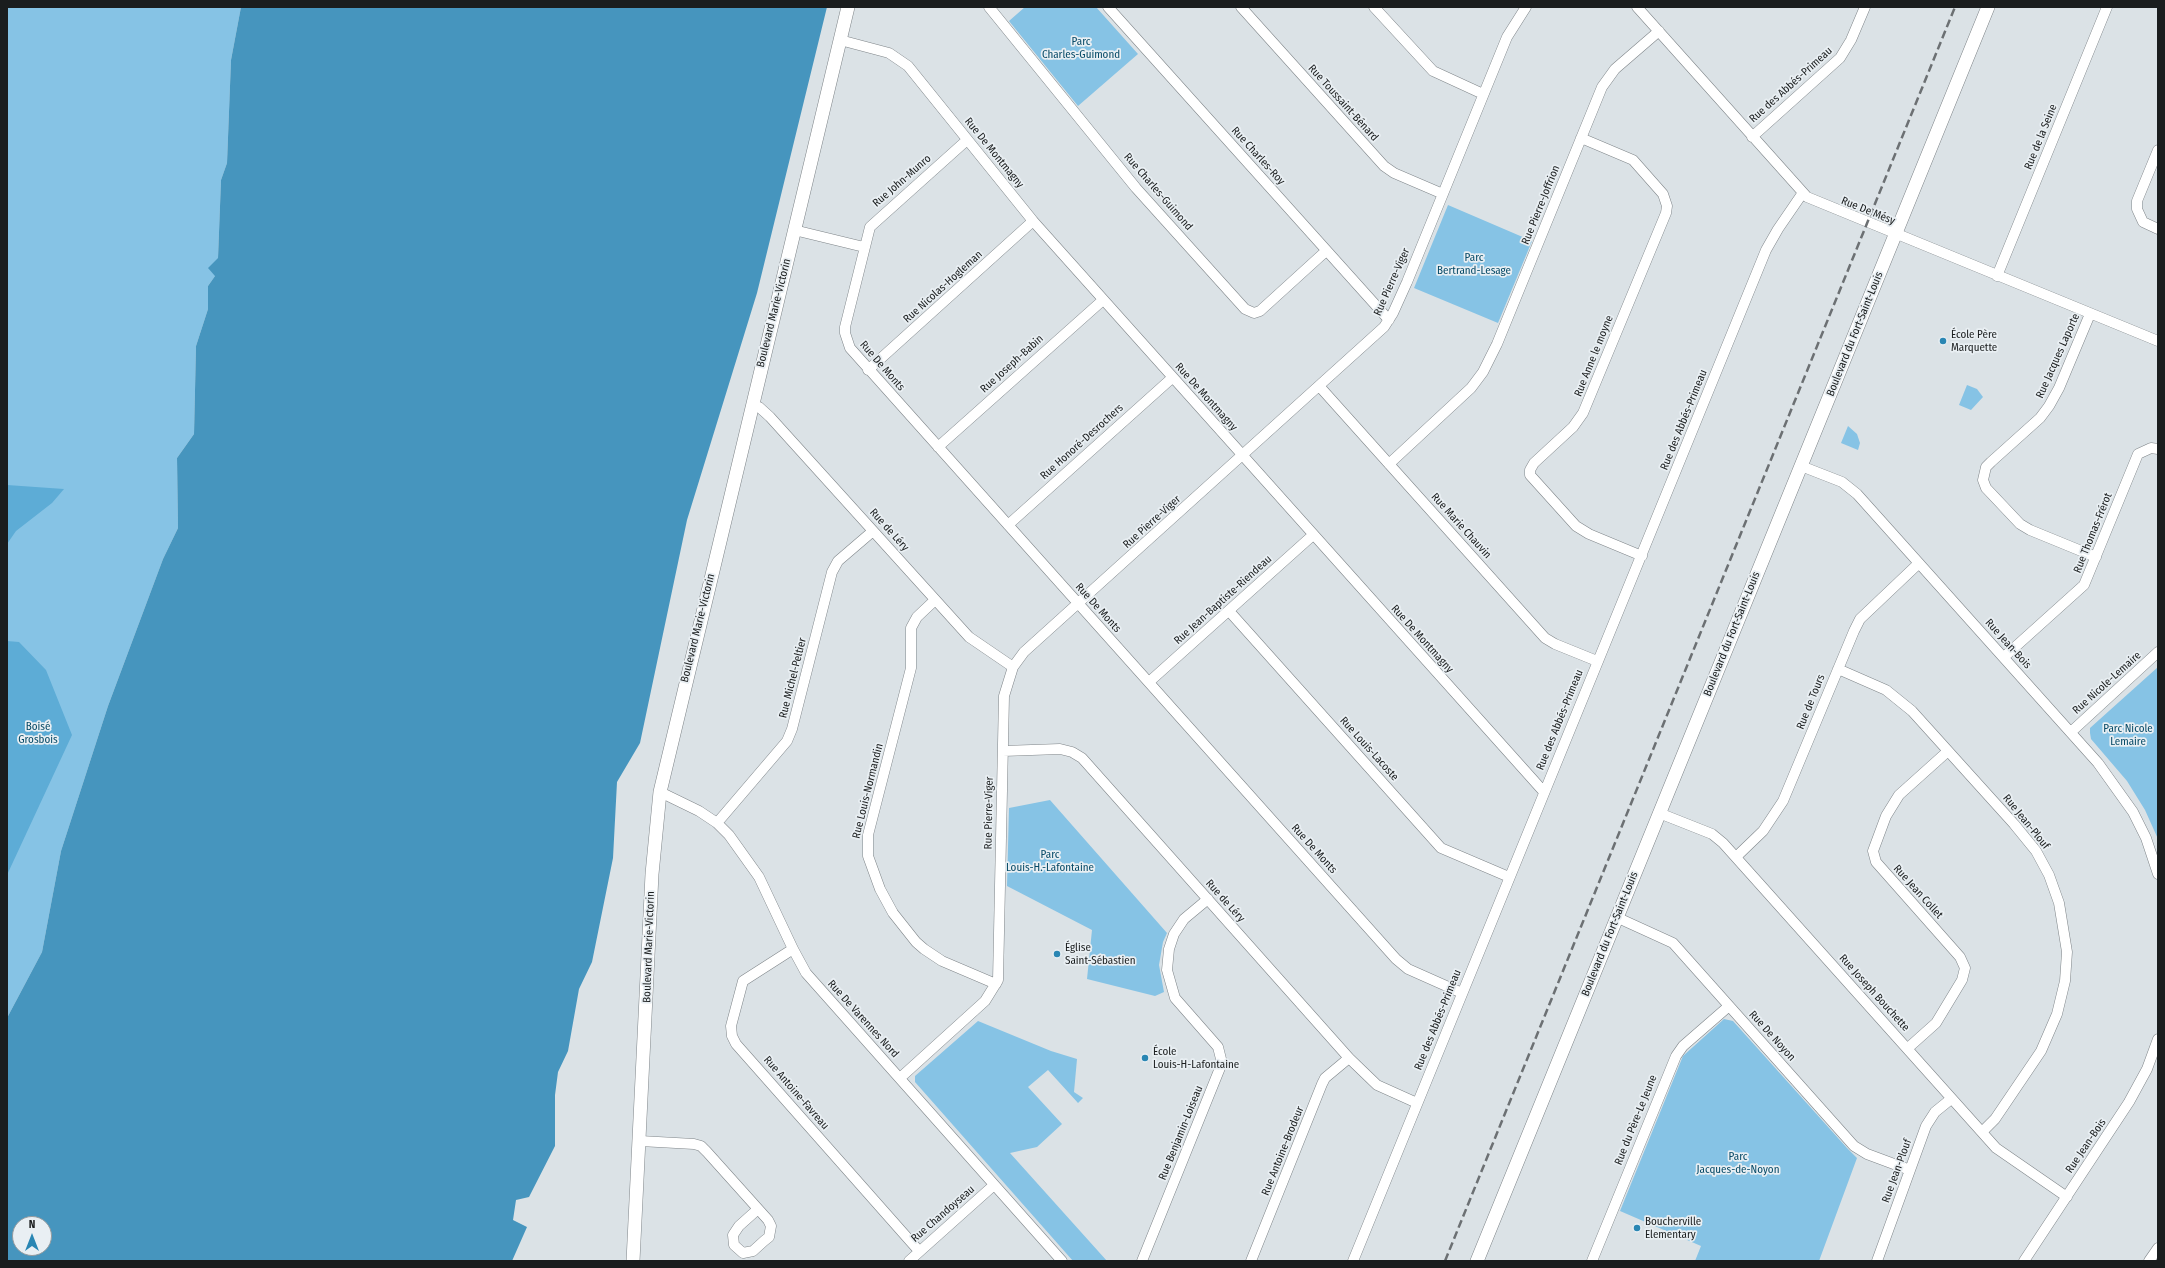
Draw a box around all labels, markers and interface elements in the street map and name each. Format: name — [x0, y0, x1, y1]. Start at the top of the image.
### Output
park label: Parc Charles-Guimond — [1042, 35, 1120, 61]
street label: Rue des Abbés-Primeau — [1747, 44, 1835, 126]
street label: Rue Toussaint-Bénard — [1305, 62, 1381, 144]
street label: Rue de la Seine — [2022, 102, 2060, 172]
street label: Rue De Montmagny — [962, 115, 1026, 191]
street label: Rue Charles-Roy — [1228, 124, 1288, 188]
street label: Rue Charles-Guimond — [1121, 151, 1195, 233]
street label: Rue John-Munro — [870, 152, 934, 210]
street label: Rue Pierre-Joffrion — [1519, 163, 1563, 247]
street label: Rue De Mésy — [1839, 194, 1897, 228]
street label: Rue Pierre-Viger — [1371, 246, 1413, 318]
street label: Rue Nicolas-Hogleman — [901, 248, 985, 326]
park label: Parc Bertrand-Lesage — [1437, 251, 1511, 277]
street label: Boulevard Marie-Victorin — [754, 257, 794, 369]
street label: Boulevard du Fort-Saint-Louis — [1824, 270, 1886, 398]
street label: Rue Jacques Laporte — [2033, 311, 2083, 401]
street label: Rue Anne le moyne — [1572, 313, 1616, 399]
place label: École Père Marquette — [1951, 328, 1997, 354]
street label: Rue Joseph-Babin — [978, 332, 1046, 396]
marker: École Père Marquette — [1938, 336, 1948, 346]
street label: Rue De Monts — [857, 338, 907, 394]
street label: Rue De Montmagny — [1172, 360, 1240, 434]
street label: Rue des Abbés-Primeau — [1658, 368, 1710, 472]
street label: Rue Honoré-Desrochers — [1038, 401, 1126, 483]
street label: Rue Marie Chauvin — [1428, 491, 1494, 561]
street label: Rue Thomas-Frérot — [2071, 491, 2115, 575]
street label: Rue Pierre-Viger — [1120, 493, 1184, 551]
street label: Rue de Léry — [867, 506, 911, 554]
street label: Rue Jean-Baptiste-Riendeau — [1171, 553, 1275, 647]
street label: Boulevard du Fort-Saint-Louis — [1701, 570, 1763, 698]
street label: Boulevard Marie-Victorin — [678, 572, 718, 684]
street label: Rue De Monts — [1072, 581, 1124, 635]
street label: Rue De Montmagny — [1388, 602, 1456, 676]
street label: Rue Jean-Bois — [1982, 616, 2034, 672]
street label: Rue Michel-Peltier — [777, 636, 809, 720]
street label: Rue Nicole-Lemaire — [2070, 649, 2144, 717]
street label: Rue des Abbés-Primeau — [1534, 668, 1586, 772]
street label: Rue de Tours — [1794, 673, 1828, 731]
street label: Rue Louis-Lacoste — [1337, 714, 1401, 784]
park label: Boisé Grosbois — [18, 720, 58, 746]
park label: Parc Nicole Lemaire — [2103, 722, 2153, 748]
street label: Rue Louis-Normandin — [850, 742, 886, 840]
street label: Rue Pierre-Viger — [982, 776, 996, 850]
street label: Rue Jean-Plouf — [2000, 792, 2052, 852]
street label: Rue De Monts — [1288, 822, 1340, 876]
park label: Parc Louis-H.-Lafontaine — [1006, 848, 1094, 874]
street label: Rue Jean Collet — [1890, 862, 1946, 922]
street label: Boulevard du Fort-Saint-Louis — [1579, 870, 1641, 998]
street label: Rue de Léry — [1203, 877, 1247, 925]
street label: Boulevard Marie-Victorin — [640, 891, 658, 1003]
place label: Église Saint-Sébastien — [1065, 941, 1135, 967]
marker: Église Saint-Sébastien — [1052, 949, 1062, 959]
street label: Rue Joseph Bouchette — [1836, 952, 1912, 1034]
street label: Rue des Abbés-Primeau — [1412, 968, 1464, 1072]
street label: Rue De Varennes Nord — [825, 977, 901, 1061]
street label: Rue De Noyon — [1746, 1008, 1798, 1064]
place label: École Louis-H-Lafontaine — [1153, 1045, 1239, 1071]
marker: École Louis-H-Lafontaine — [1140, 1053, 1150, 1063]
street label: Rue Antoine-Favreau — [761, 1054, 831, 1132]
street label: Rue du Père-Le Jeune — [1612, 1073, 1660, 1167]
street label: Rue Benjamin-Loiseau — [1156, 1084, 1206, 1182]
street label: Rue Antoine-Brodeur — [1259, 1105, 1307, 1197]
street label: Rue Jean-Bois — [2063, 1116, 2109, 1176]
street label: Rue Jean-Plouf — [1879, 1137, 1915, 1205]
park label: Parc Jacques-de-Noyon — [1697, 1150, 1779, 1176]
street label: Rue Chandoyseau — [909, 1183, 977, 1245]
place label: Boucherville Elementary — [1645, 1215, 1701, 1241]
north arrow — [12, 1216, 52, 1256]
text: N — [29, 1218, 35, 1231]
marker: Boucherville Elementary — [1632, 1223, 1642, 1233]

